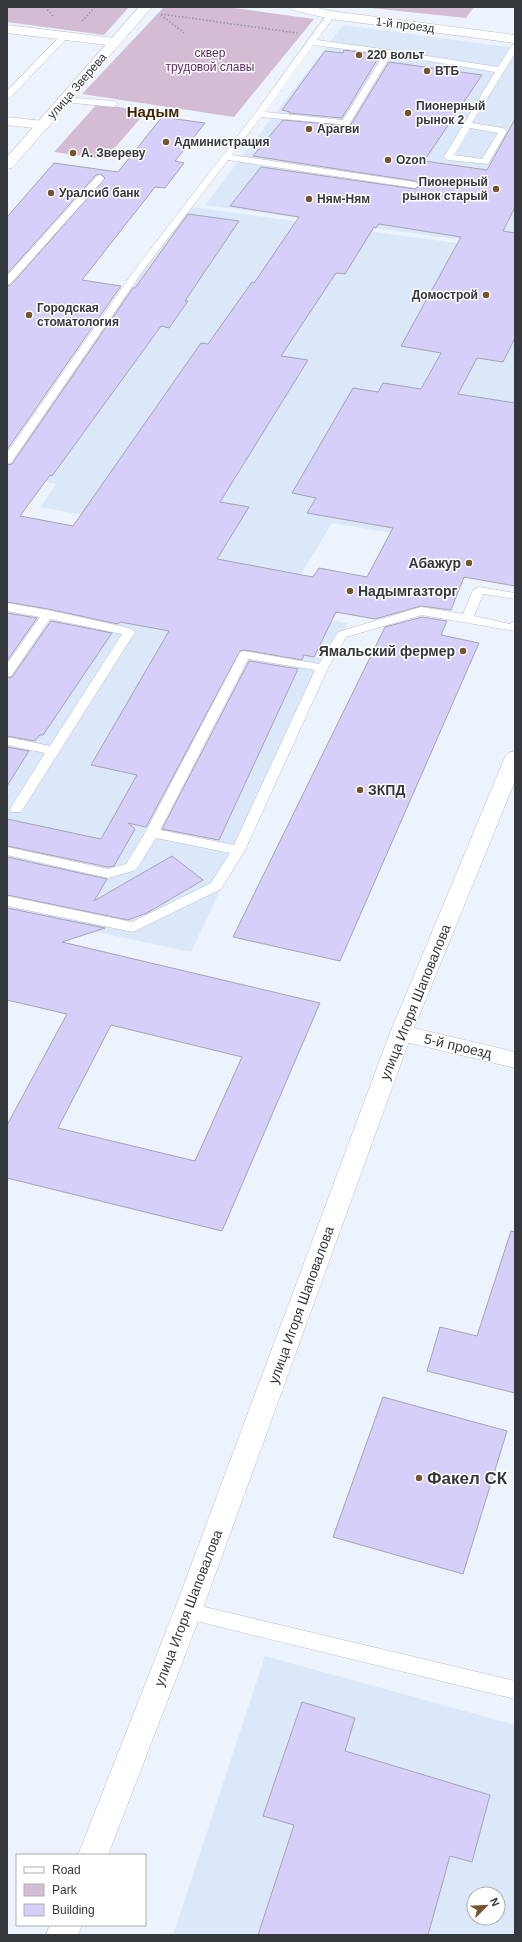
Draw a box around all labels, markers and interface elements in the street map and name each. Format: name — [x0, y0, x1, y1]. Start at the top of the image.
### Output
street label: 1-й проезд — [375, 14, 435, 36]
park label: сквер трудовой славы — [166, 46, 254, 74]
place label: 220 вольт — [367, 48, 425, 62]
street label: улица Зверева — [45, 50, 110, 122]
marker: 220 вольт — [354, 50, 364, 60]
place label: ВТБ — [435, 64, 460, 78]
marker: ВТБ — [422, 66, 432, 76]
place label: Пионерный рынок 2 — [416, 99, 485, 127]
district label: Надым — [127, 103, 179, 120]
marker: Пионерный рынок 2 — [403, 108, 413, 118]
place label: Арагви — [317, 122, 359, 136]
marker: Арагви — [304, 124, 314, 134]
place label: Администрация — [174, 135, 269, 149]
marker: Администрация — [161, 137, 171, 147]
place label: А. Звереву — [81, 146, 146, 160]
marker: А. Звереву — [68, 148, 78, 158]
place label: Ozon — [396, 153, 426, 167]
marker: Ozon — [383, 155, 393, 165]
place label: Пионерный рынок старый — [402, 175, 488, 203]
marker: Пионерный рынок старый — [491, 184, 501, 194]
place label: Уралсиб банк — [59, 186, 141, 200]
marker: Уралсиб банк — [46, 188, 56, 198]
place label: Ням-Ням — [317, 192, 370, 206]
marker: Ням-Ням — [304, 194, 314, 204]
place label: Домострой — [412, 288, 478, 302]
marker: Домострой — [481, 290, 491, 300]
place label: Городская стоматология — [37, 301, 119, 329]
marker: Городская стоматология — [24, 310, 34, 320]
place label: Абажур — [409, 555, 461, 571]
marker: Абажур — [464, 558, 474, 568]
place label: Надымгазторг — [358, 583, 458, 599]
marker: Надымгазторг — [345, 586, 355, 596]
place label: Ямальский фермер — [319, 643, 455, 659]
marker: Ямальский фермер — [458, 646, 468, 656]
place label: ЗКПД — [368, 782, 405, 798]
marker: ЗКПД — [355, 785, 365, 795]
street label: улица Игоря Шаповалова — [376, 922, 454, 1082]
street label: 5-й проезд — [423, 1030, 493, 1062]
street label: улица Игоря Шаповалова — [265, 1224, 337, 1386]
place label: Факел СК — [427, 1469, 508, 1488]
marker: Факел СК — [414, 1473, 424, 1483]
street label: улица Игоря Шаповалова — [151, 1527, 225, 1689]
legend — [16, 1854, 146, 1926]
text: Road — [52, 1863, 81, 1877]
text: Park — [52, 1883, 78, 1897]
north arrow — [466, 1886, 506, 1926]
text: N — [488, 1896, 502, 1908]
text: Building — [52, 1903, 95, 1917]

